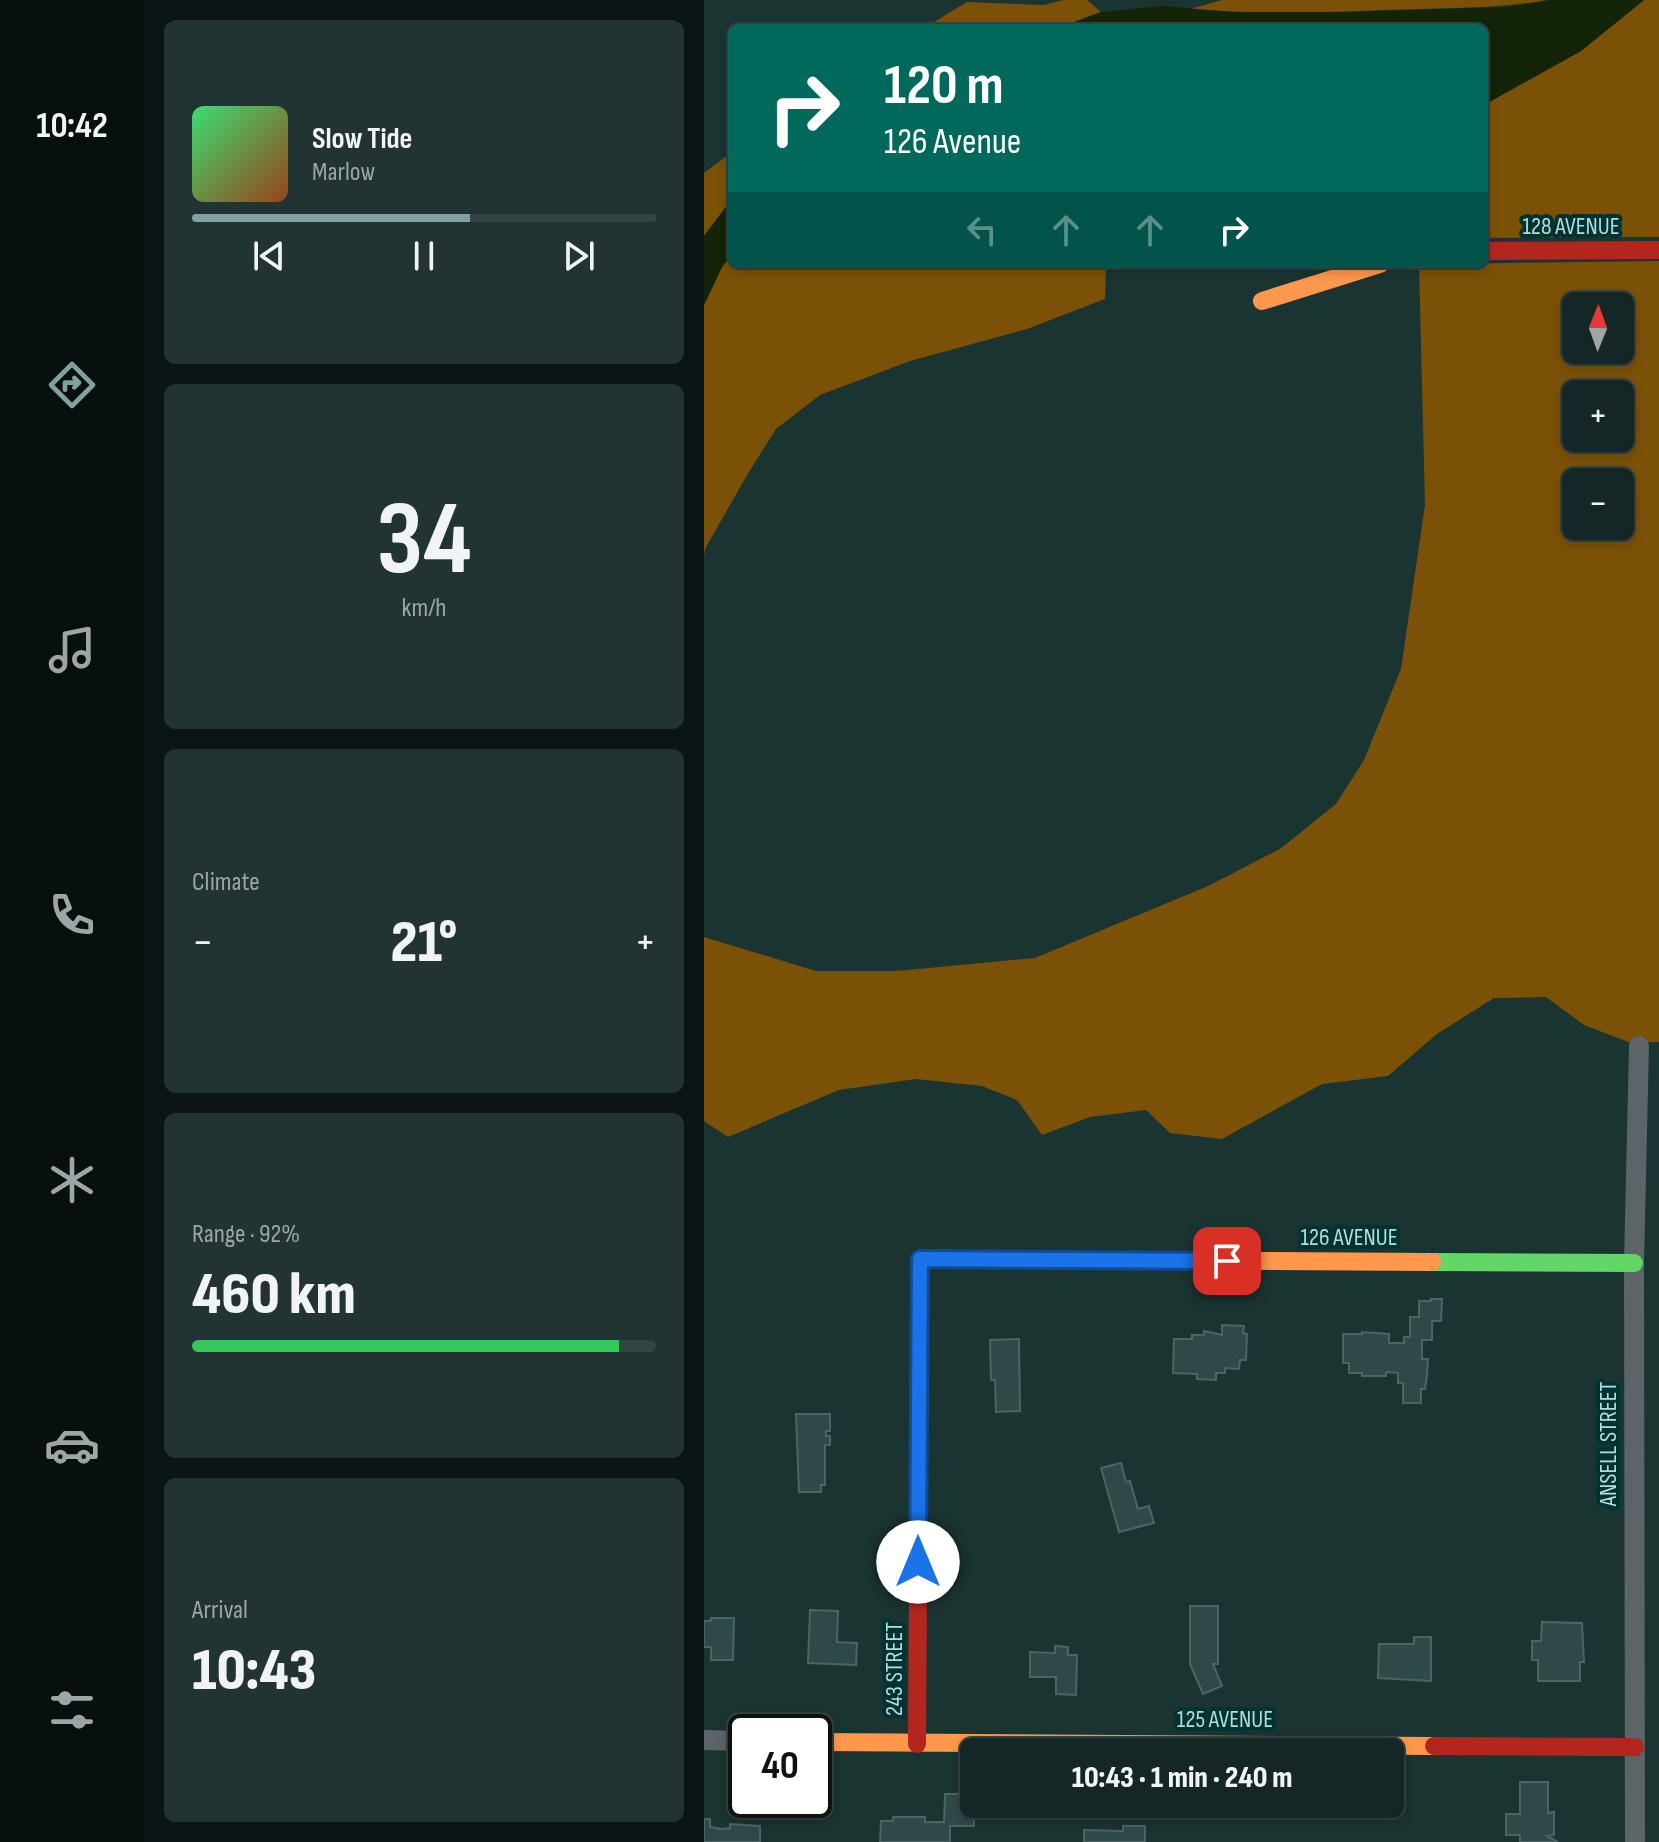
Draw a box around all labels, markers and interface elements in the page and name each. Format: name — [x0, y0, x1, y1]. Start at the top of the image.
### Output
text: 120 m — [884, 53, 1004, 120]
icon: right — [752, 56, 856, 160]
text: 10:42 — [36, 105, 108, 148]
text: Slow Tide — [312, 121, 412, 157]
text: 126 Avenue — [884, 121, 1021, 164]
text: Marlow — [312, 157, 375, 188]
icon: left — [960, 208, 1004, 252]
icon: ahead — [1044, 208, 1088, 252]
icon: ahead — [1128, 208, 1172, 252]
icon: right — [1212, 208, 1256, 252]
street label: 128 AVENUE — [1522, 212, 1620, 241]
icon: previous — [247, 234, 291, 278]
icon: pause — [402, 234, 446, 278]
icon: next — [557, 234, 601, 278]
north arrow — [1562, 292, 1634, 364]
map controls — [1562, 292, 1634, 540]
icon: directions — [44, 357, 100, 413]
button: + — [1562, 380, 1634, 452]
button: − — [1562, 468, 1634, 540]
text: 34 — [376, 478, 472, 603]
text: km/h — [402, 593, 446, 624]
icon: music — [44, 622, 100, 678]
text: Climate — [192, 867, 260, 898]
icon: phone — [44, 887, 100, 943]
text: 21° — [391, 907, 457, 979]
text: − — [192, 916, 214, 969]
text: + — [634, 916, 656, 969]
icon: climate — [44, 1152, 100, 1208]
text: Range · 92% — [192, 1219, 300, 1250]
street label: 126 AVENUE — [1300, 1223, 1398, 1252]
pin — [1193, 1227, 1261, 1295]
icon: arrive — [1205, 1239, 1249, 1283]
text: 460 km — [192, 1259, 356, 1331]
street label: ANSELL STREET — [1594, 1381, 1623, 1507]
icon: car — [44, 1417, 100, 1473]
position arrow — [876, 1520, 960, 1604]
text: Arrival — [192, 1595, 248, 1626]
street label: 243 STREET — [880, 1622, 909, 1716]
text: 10:43 — [192, 1635, 317, 1707]
icon: filters — [44, 1682, 100, 1738]
street label: 125 AVENUE — [1177, 1705, 1273, 1734]
speed limit sign: 40 — [728, 1714, 832, 1818]
text: 10:43 · 1 min · 240 m — [1072, 1760, 1292, 1796]

